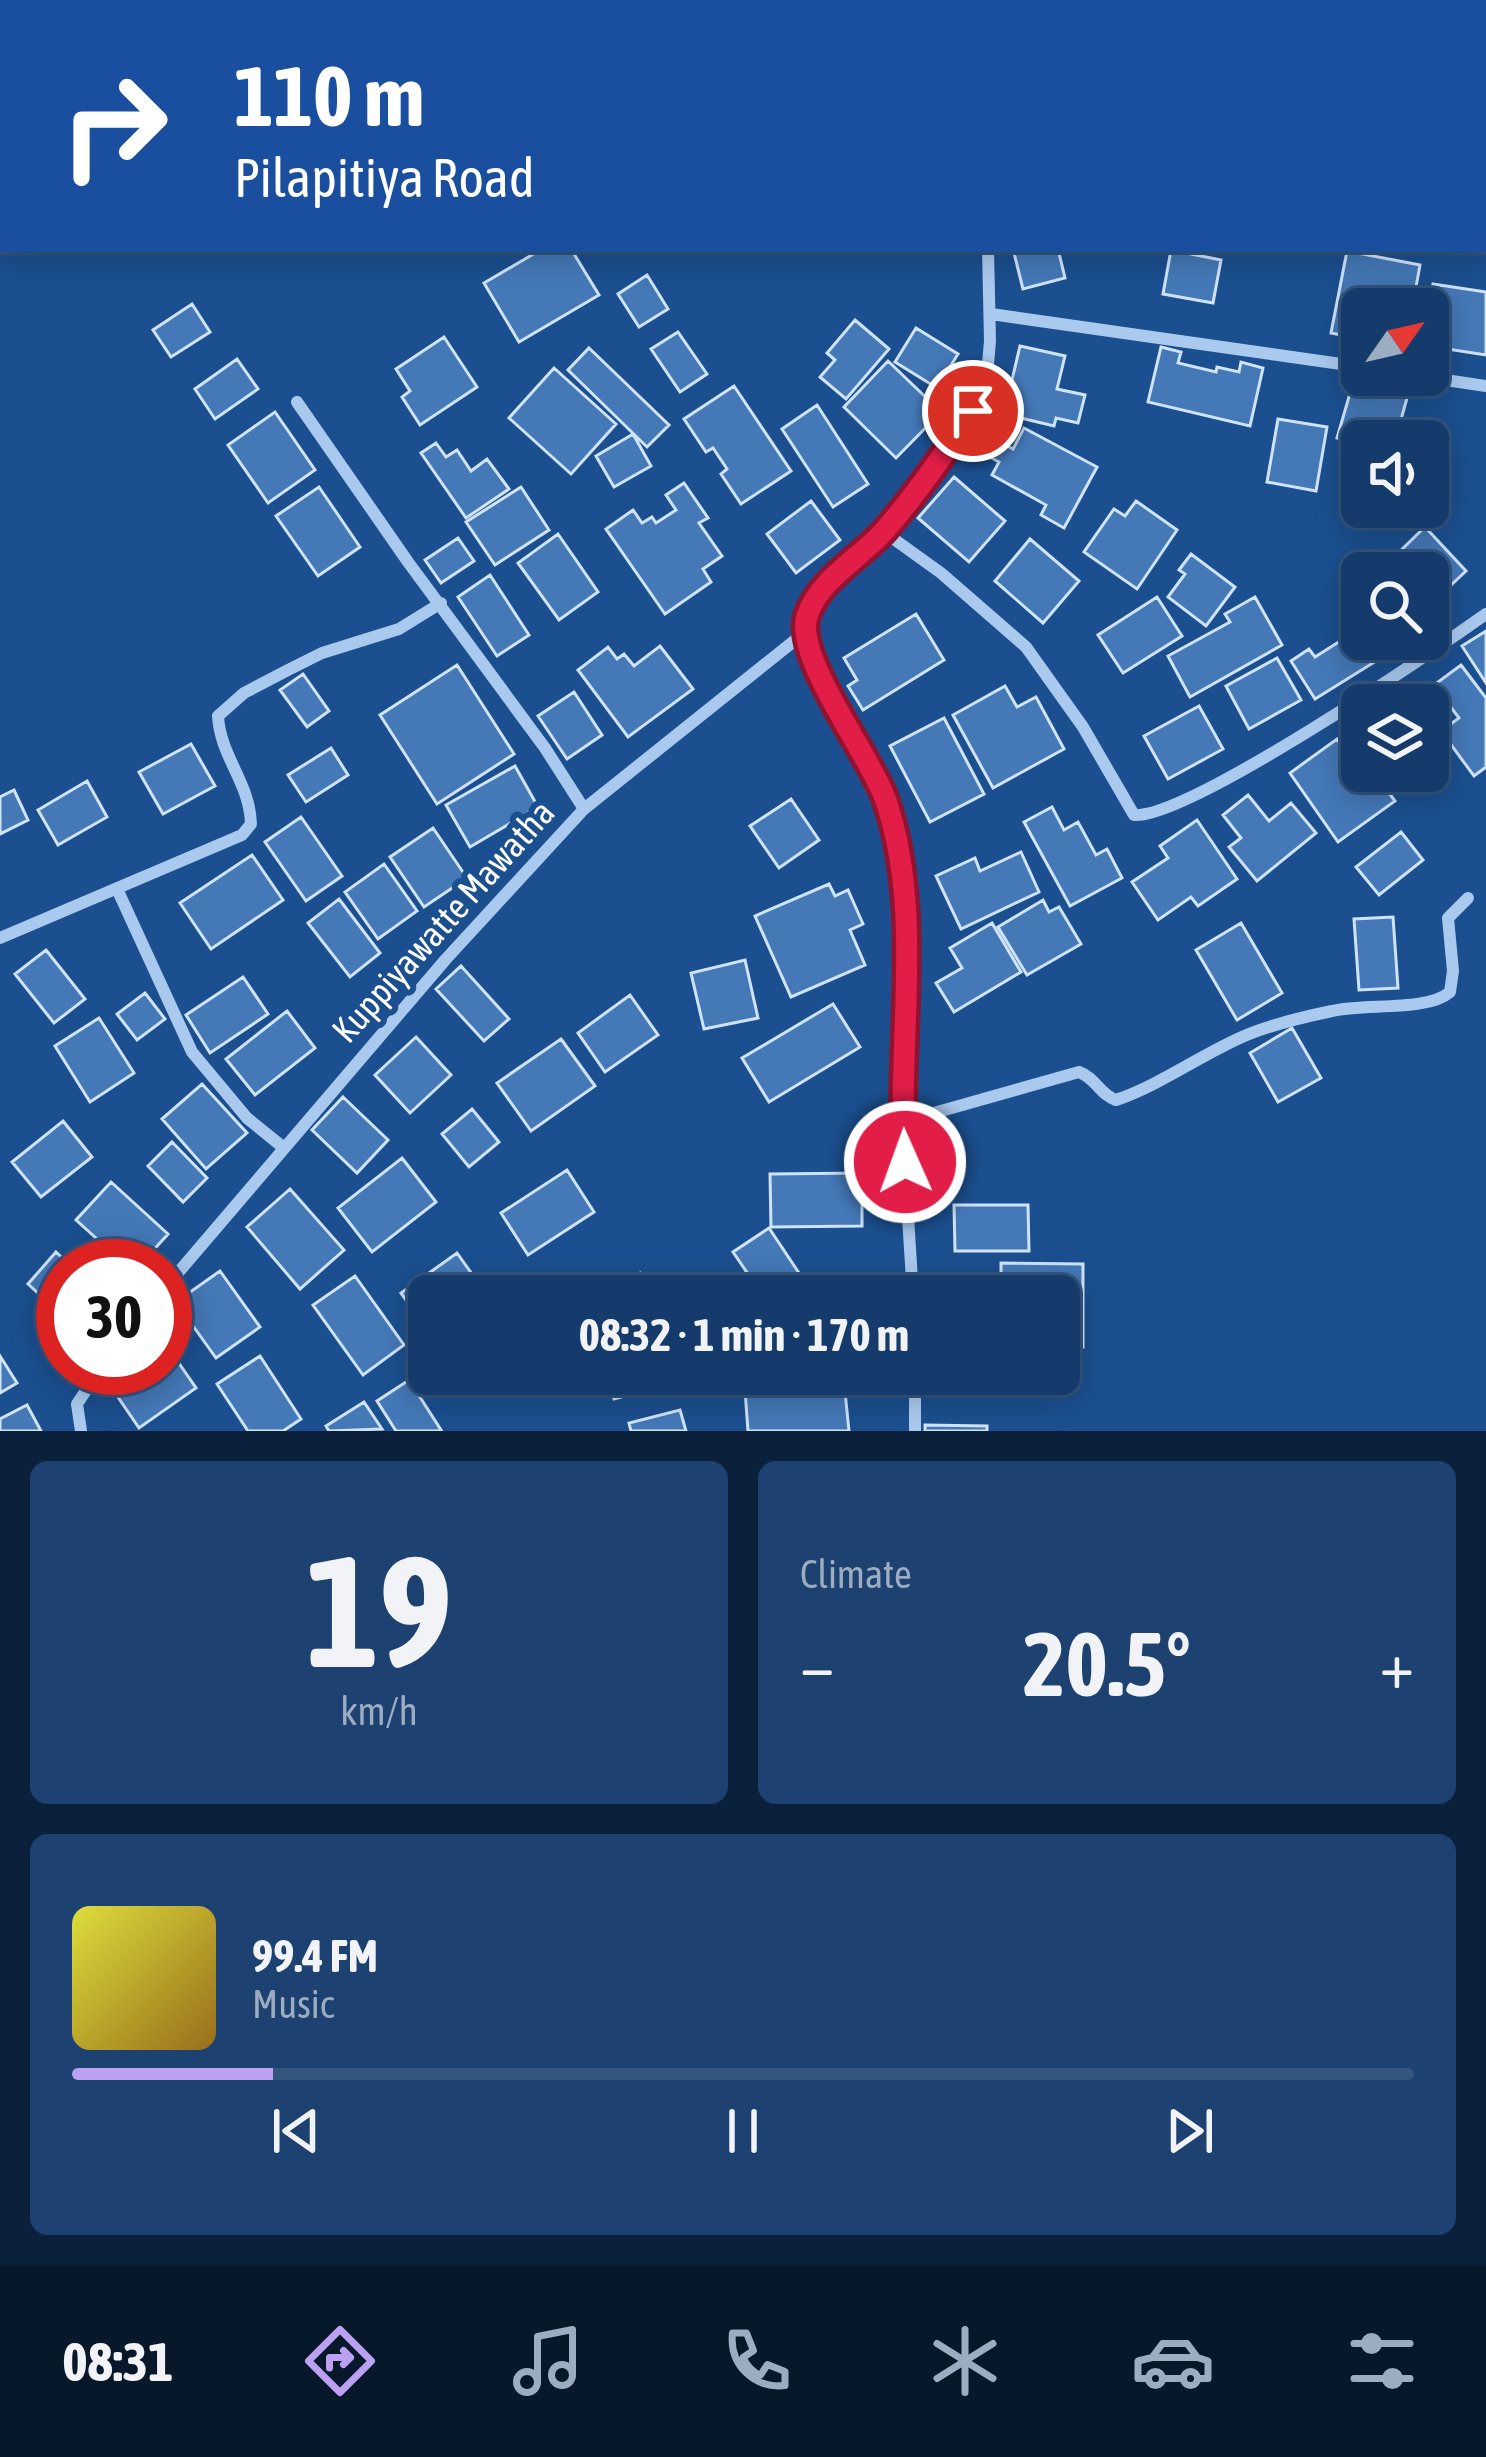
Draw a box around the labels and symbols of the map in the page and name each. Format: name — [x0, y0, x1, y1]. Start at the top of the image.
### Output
north arrow — [1341, 288, 1449, 396]
pin — [922, 360, 1024, 462]
street label: Kuppiyawatte Mawatha — [323, 791, 563, 1051]
position arrow — [842, 1099, 968, 1225]
speed limit sign: 30 — [36, 1239, 192, 1395]

